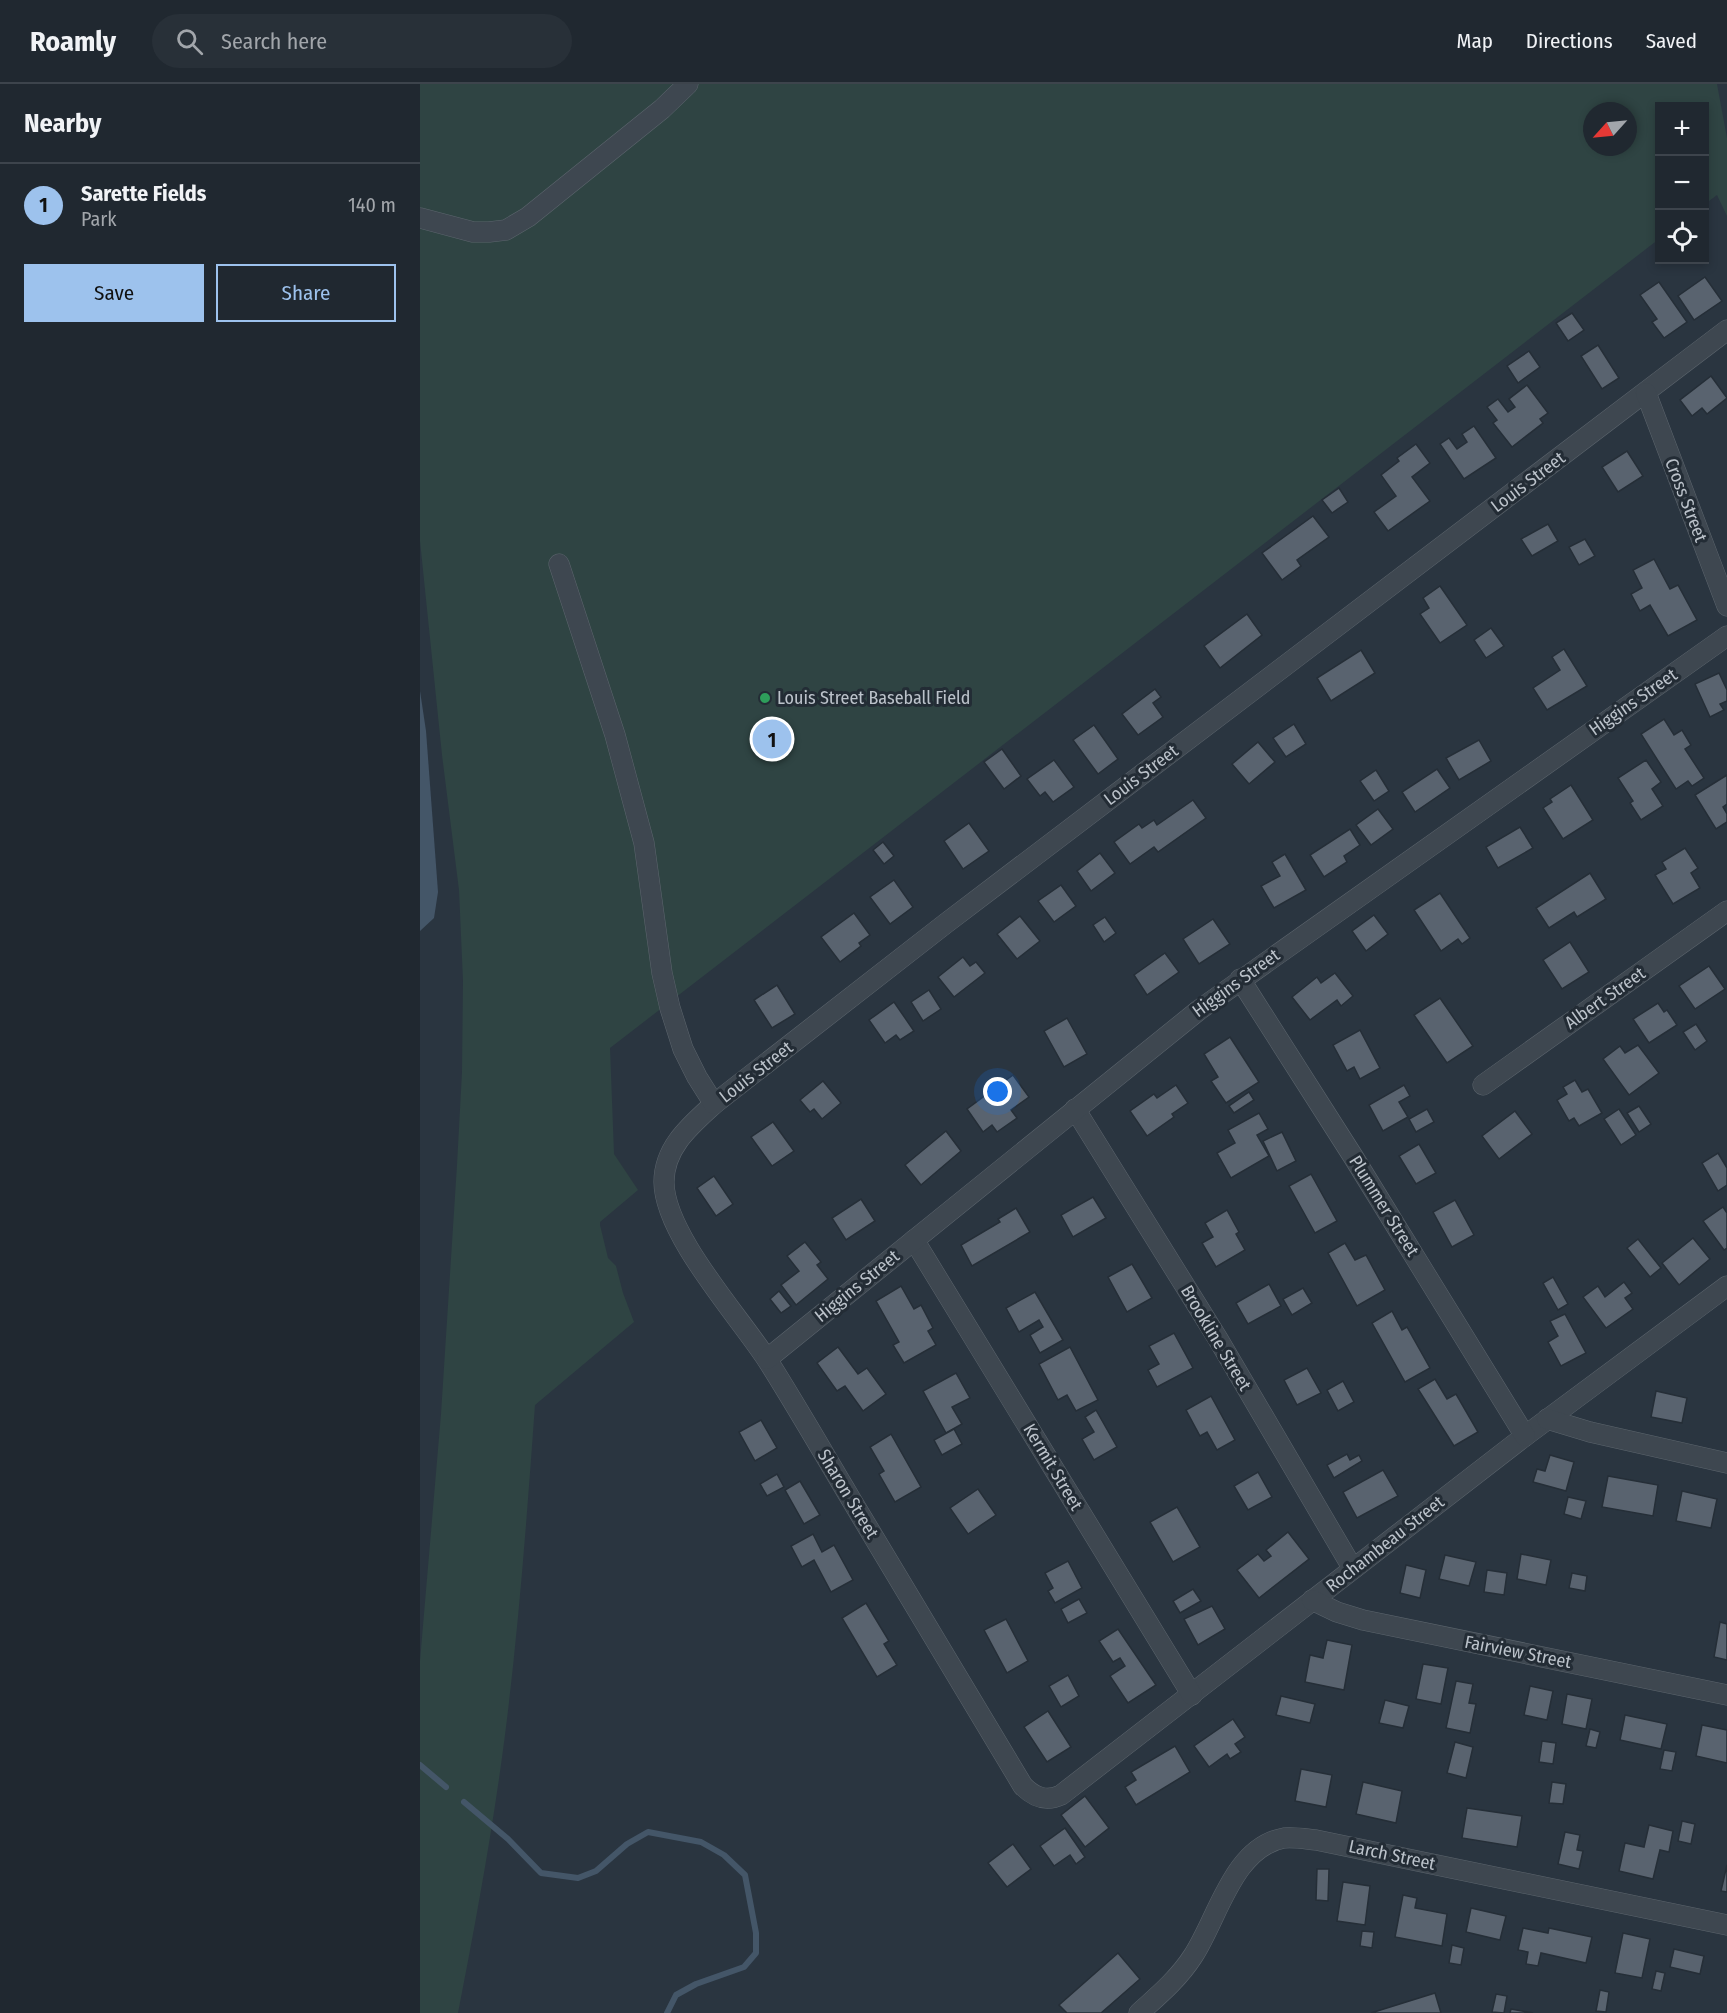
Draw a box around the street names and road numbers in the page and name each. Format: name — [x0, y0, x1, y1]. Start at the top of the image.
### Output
street label: Louis Street — [1487, 447, 1570, 517]
street label: Cross Street — [1660, 455, 1712, 545]
street label: Higgins Street — [1585, 664, 1681, 740]
street label: Louis Street — [1100, 740, 1183, 810]
street label: Higgins Street — [1188, 944, 1284, 1022]
street label: Albert Street — [1560, 962, 1650, 1034]
street label: Louis Street — [715, 1036, 797, 1108]
street label: Plummer Street — [1344, 1152, 1424, 1261]
street label: Higgins Street — [810, 1245, 904, 1327]
street label: Brookline Street — [1176, 1281, 1256, 1395]
street label: Kermit Street — [1019, 1420, 1088, 1514]
street label: Sharon Street — [813, 1445, 883, 1543]
street label: Rochambeau Street — [1322, 1491, 1449, 1597]
street label: Fairview Street — [1463, 1631, 1573, 1673]
street label: Larch Street — [1347, 1835, 1437, 1875]

